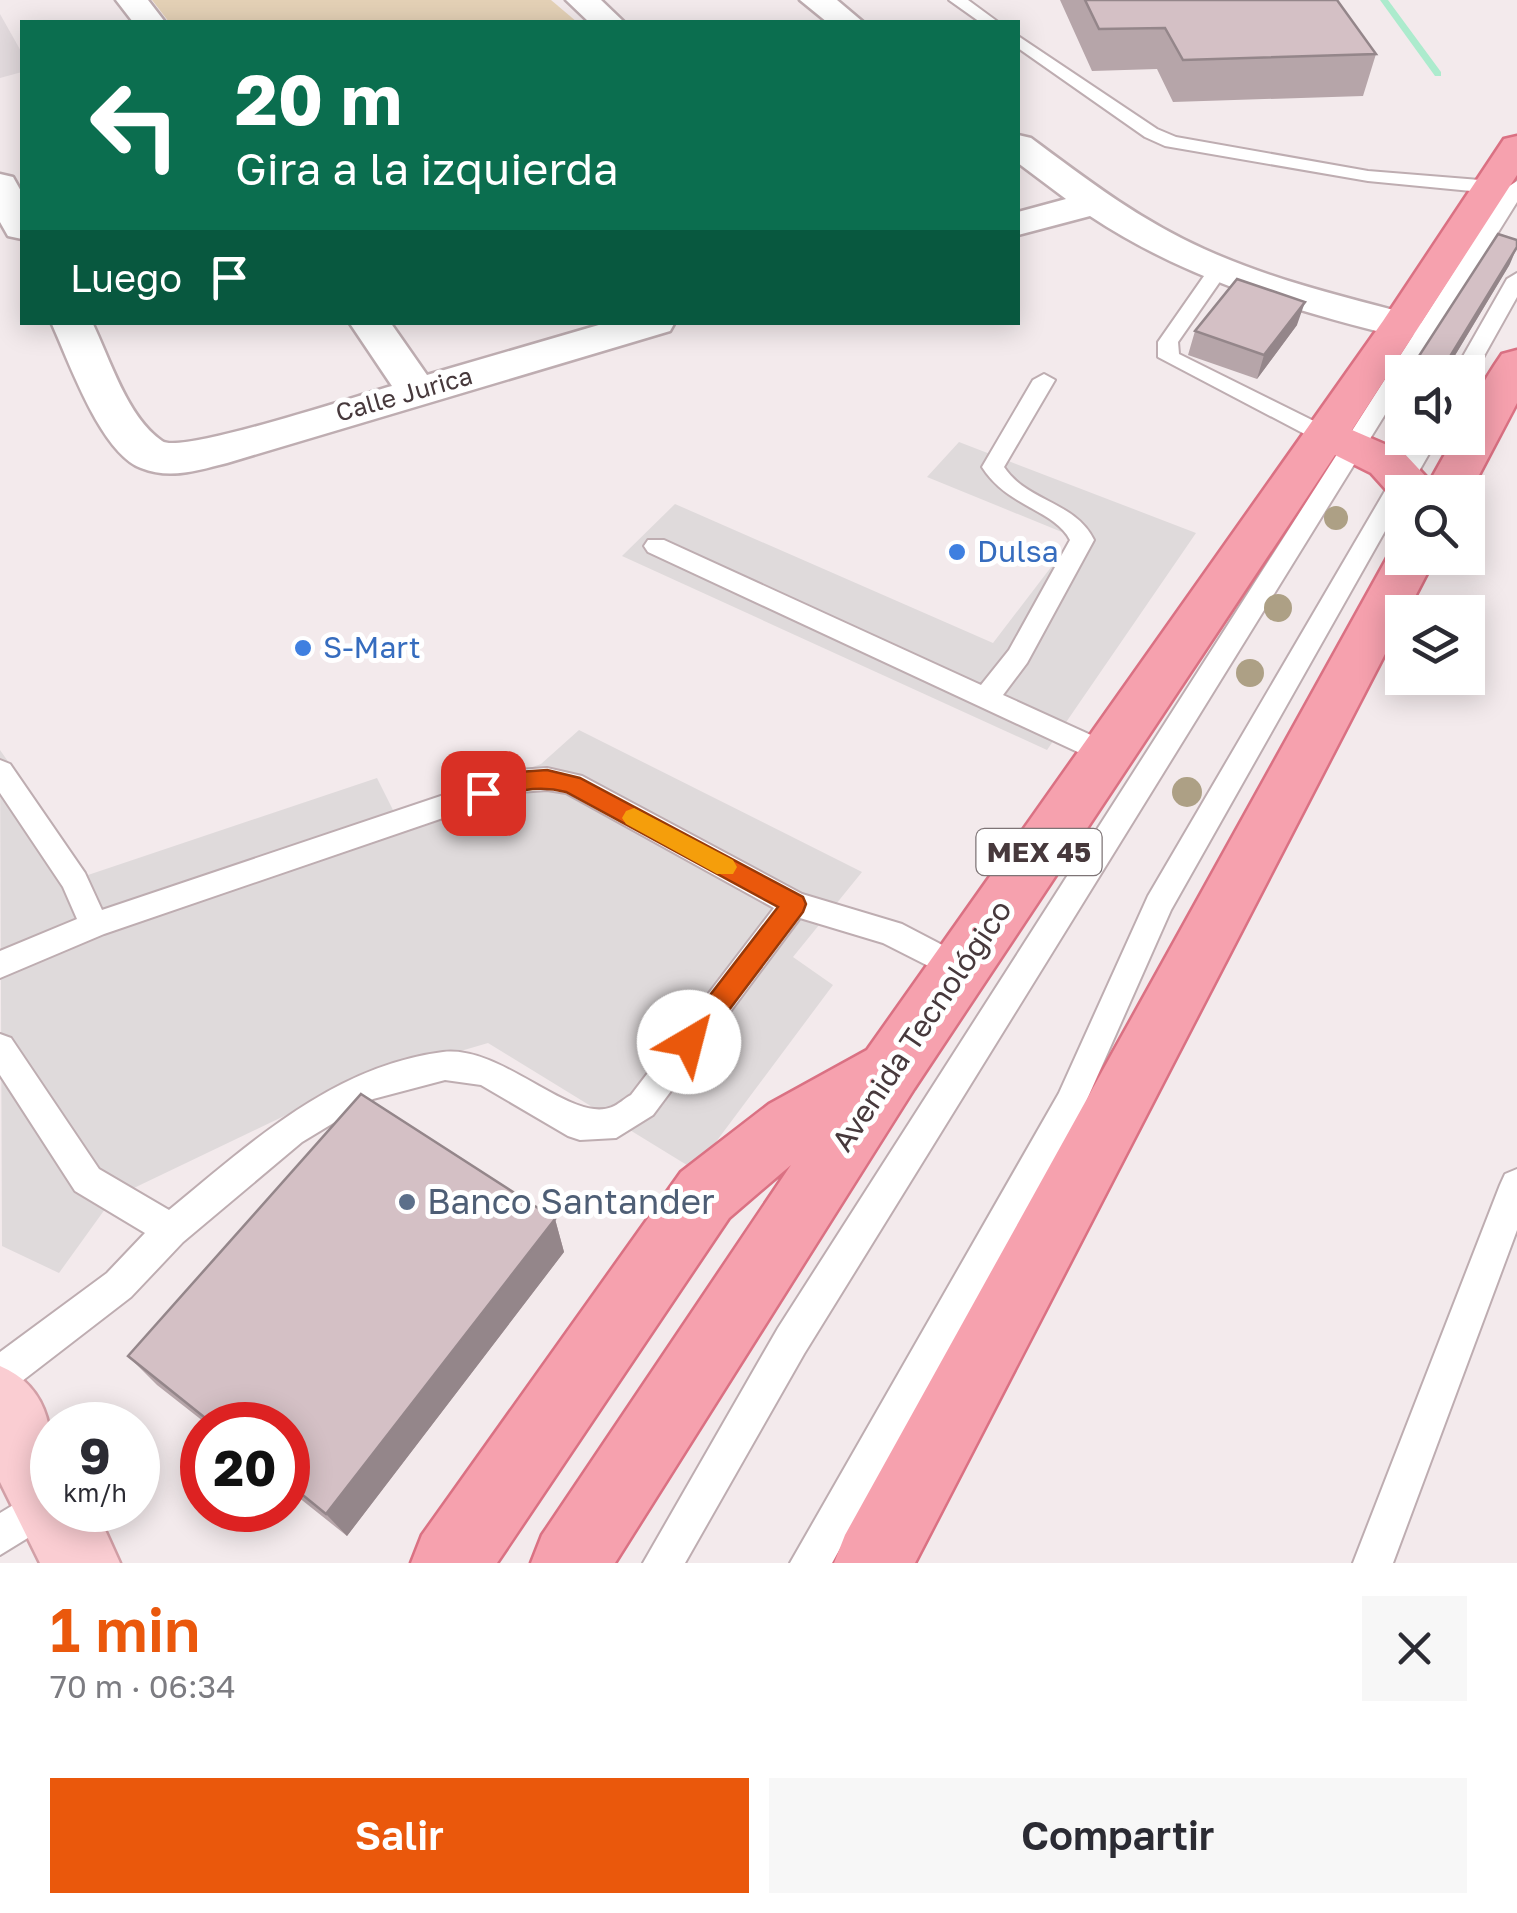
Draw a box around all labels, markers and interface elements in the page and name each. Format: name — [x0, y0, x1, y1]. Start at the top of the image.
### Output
text: 20 m — [235, 56, 402, 140]
icon: left — [70, 60, 200, 190]
text: Gira a la izquierda — [235, 141, 619, 195]
icon: arrive — [202, 250, 257, 305]
text: Luego — [70, 255, 182, 300]
map controls — [1385, 355, 1485, 695]
button: sound — [1385, 355, 1485, 455]
street label: Calle Jurica — [332, 359, 476, 428]
button: search — [1385, 475, 1485, 575]
place label: Dulsa — [977, 533, 1059, 569]
marker: Dulsa — [946, 541, 968, 563]
button: layers — [1385, 595, 1485, 695]
place label: S-Mart — [323, 629, 421, 665]
marker: S-Mart — [292, 637, 314, 659]
pin — [441, 751, 526, 836]
icon: arrive — [456, 766, 511, 821]
road number: MEX 45 — [976, 829, 1102, 875]
street label: Avenida Tecnológico — [824, 893, 1019, 1158]
position arrow — [637, 990, 741, 1094]
place label: Banco Santander — [427, 1180, 715, 1222]
marker: Banco Santander — [396, 1191, 418, 1213]
speed limit sign: 20 — [180, 1402, 310, 1532]
text: 9 — [79, 1425, 111, 1485]
text: km/h — [63, 1477, 127, 1508]
text: 1 min — [50, 1593, 200, 1665]
button: close — [1362, 1596, 1467, 1701]
text: 70 m · 06:34 — [50, 1667, 236, 1705]
button: Salir — [50, 1778, 749, 1893]
button: Compartir — [769, 1778, 1467, 1893]

